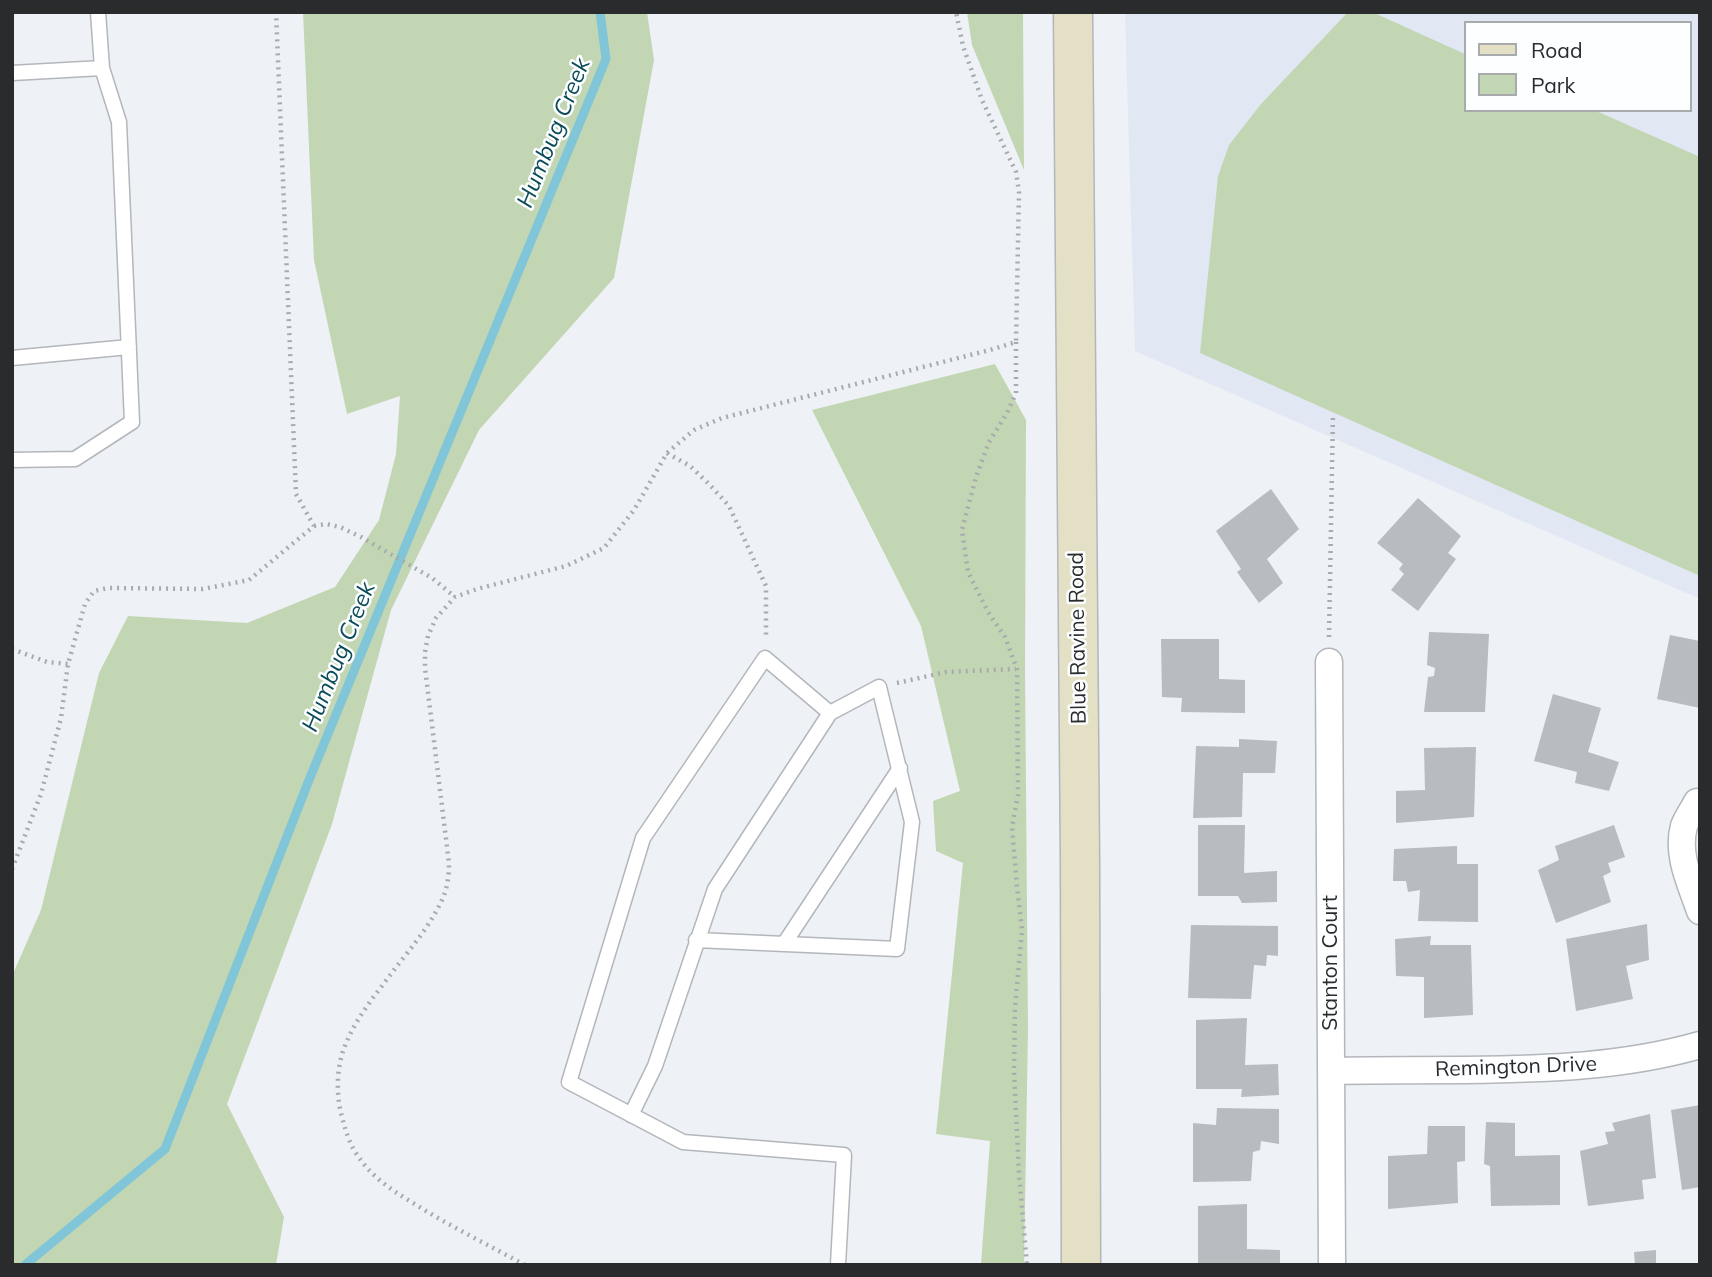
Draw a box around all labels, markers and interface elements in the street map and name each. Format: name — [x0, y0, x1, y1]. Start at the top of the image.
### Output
legend — [1464, 21, 1691, 112]
text: Road — [1531, 37, 1582, 63]
water label: Humbug Creek — [511, 54, 597, 212]
text: Park — [1531, 72, 1575, 98]
street label: Blue Ravine Road — [1064, 552, 1092, 724]
water label: Humbug Creek — [296, 578, 382, 736]
street label: Stanton Court — [1318, 895, 1344, 1031]
street label: Remington Drive — [1435, 1052, 1597, 1082]

